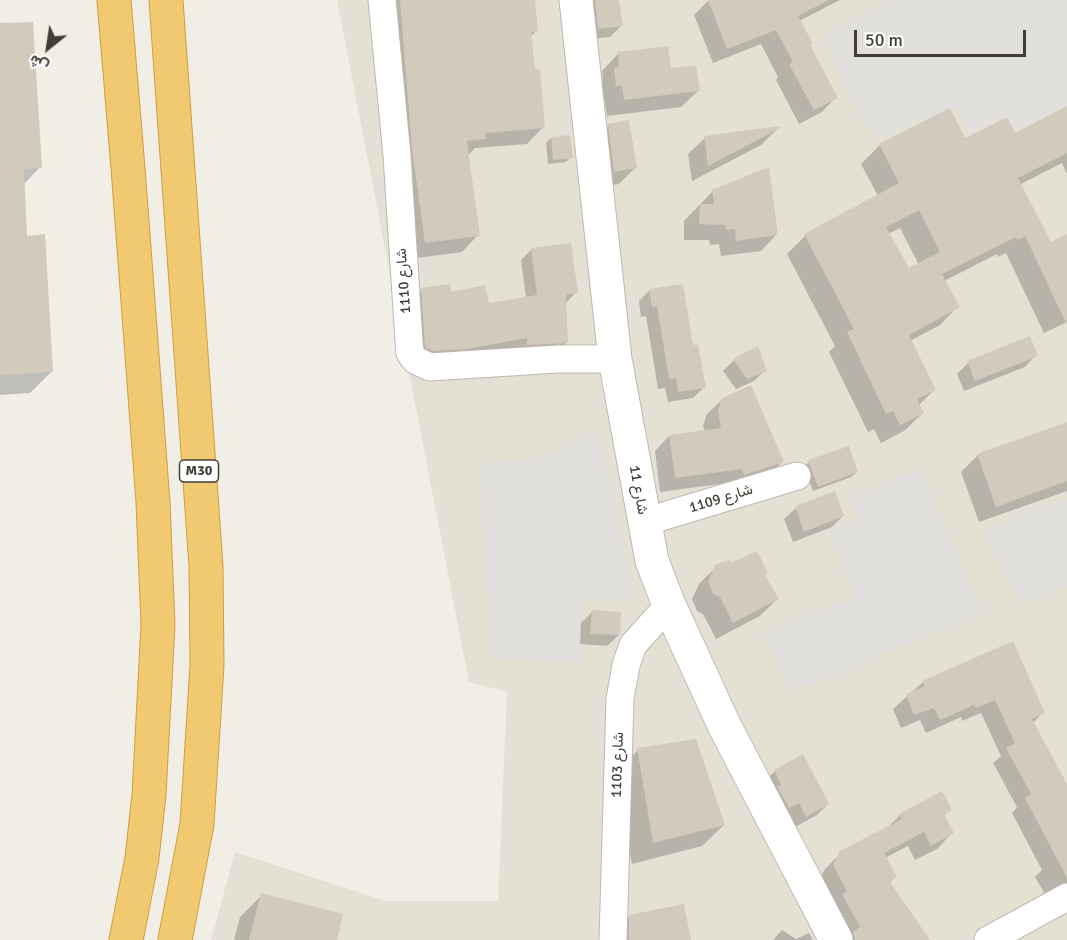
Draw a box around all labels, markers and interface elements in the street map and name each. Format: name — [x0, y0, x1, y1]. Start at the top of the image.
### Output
north arrow — [18, 18, 78, 78]
scale bar — [857, 18, 1030, 56]
text: 50 m — [865, 29, 903, 51]
text: ش — [26, 50, 52, 77]
street label: شارع 1110 — [393, 248, 415, 314]
road number: M30 — [180, 460, 218, 482]
street label: شارع 11 — [625, 464, 651, 516]
street label: شارع 1109 — [687, 481, 755, 517]
street label: شارع 1103 — [608, 732, 628, 798]

